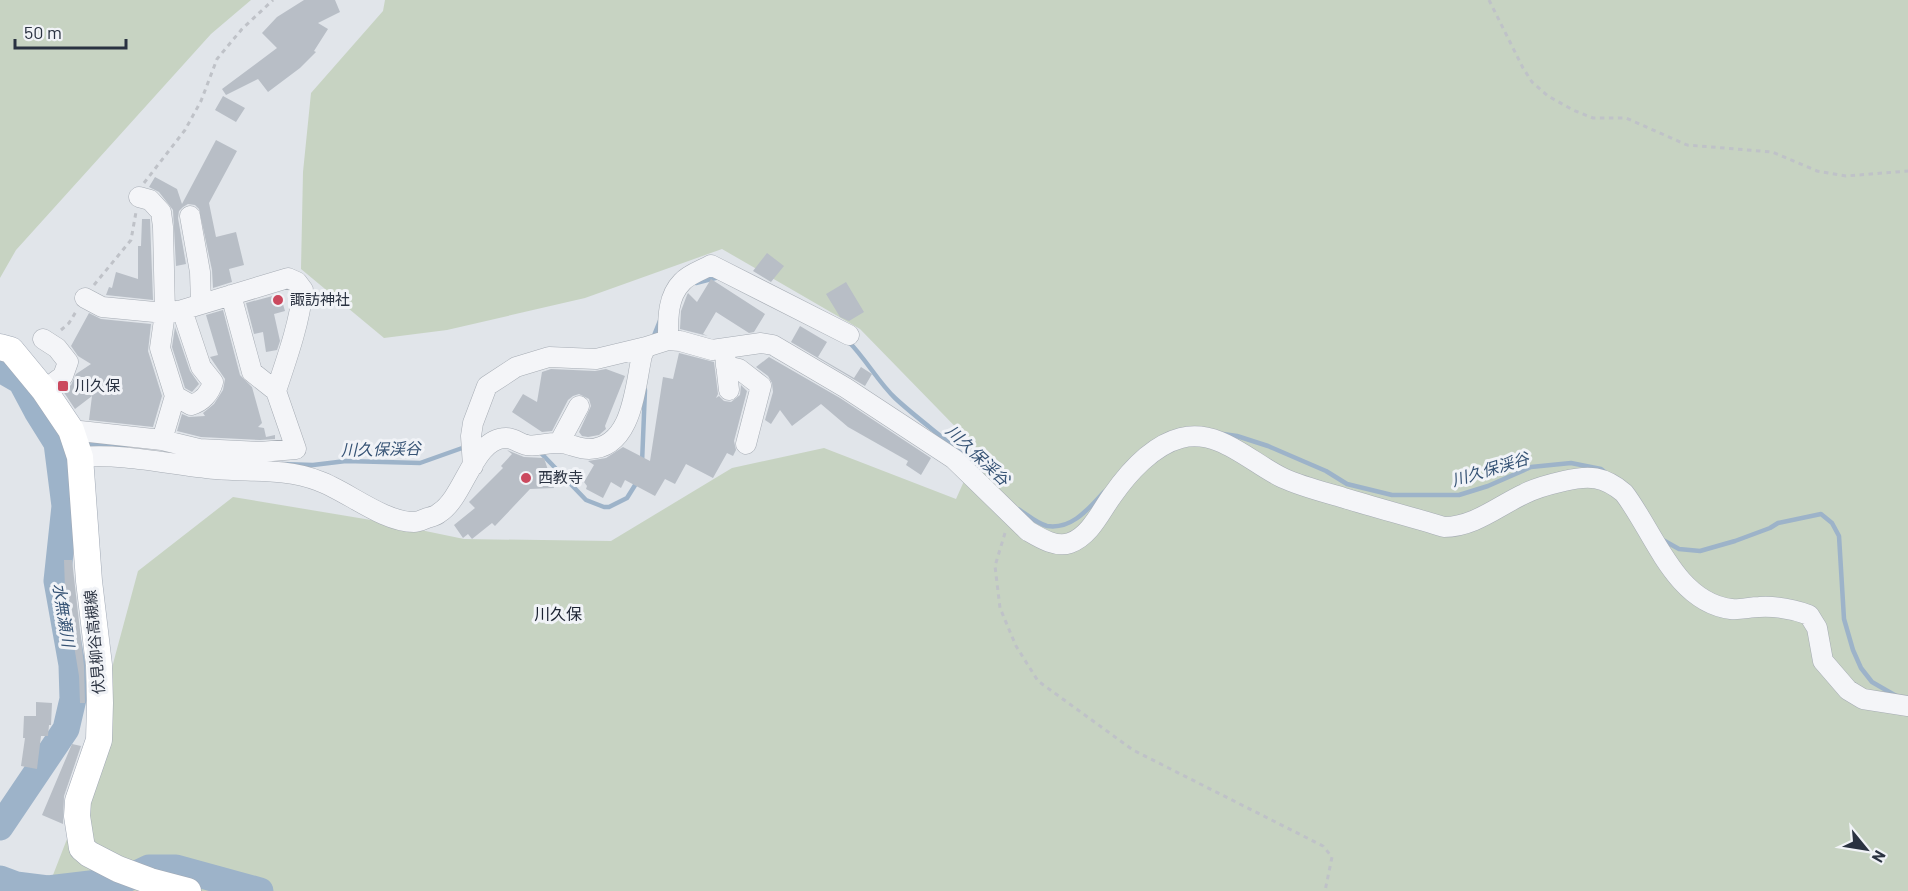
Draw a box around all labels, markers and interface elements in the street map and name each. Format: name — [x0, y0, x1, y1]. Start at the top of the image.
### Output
scale bar — [15, 12, 126, 50]
text: 50 m — [24, 21, 62, 43]
place label: 諏訪神社 — [290, 290, 350, 308]
marker: 諏訪神社 — [271, 293, 285, 307]
place label: 川久保 — [75, 376, 120, 394]
marker: 川久保 — [56, 379, 70, 393]
water label: 川久保渓谷 — [943, 420, 1016, 490]
water label: 川久保渓谷 — [341, 438, 423, 459]
water label: 川久保渓谷 — [1449, 447, 1533, 489]
place label: 西教寺 — [538, 468, 583, 486]
marker: 西教寺 — [519, 471, 533, 485]
water label: 水無瀬川 — [50, 582, 79, 650]
street label: 伏見柳谷高槻線 — [80, 589, 108, 695]
district label: 川久保 — [534, 604, 582, 623]
north arrow — [1836, 819, 1896, 879]
text: N — [1869, 847, 1890, 866]

